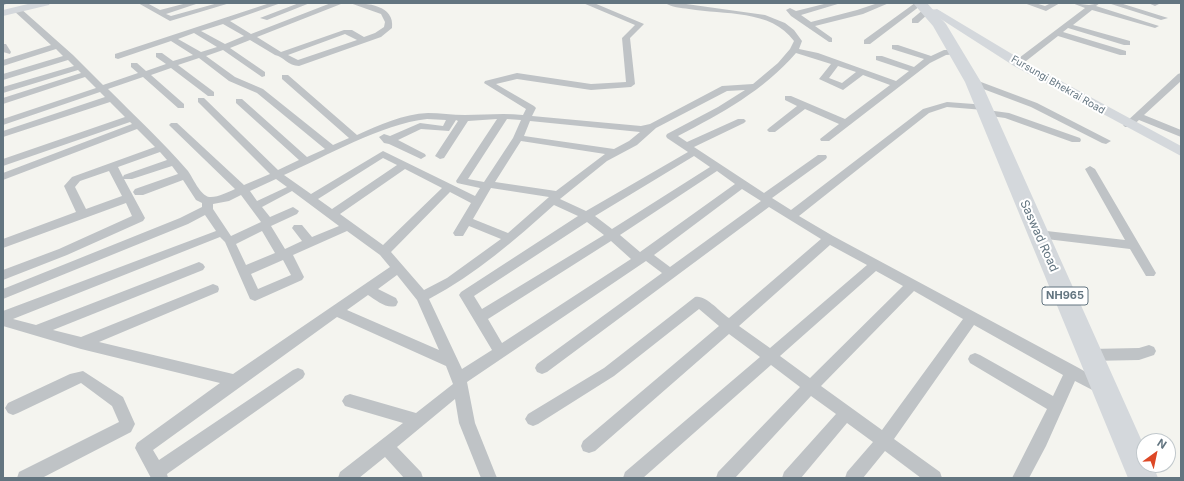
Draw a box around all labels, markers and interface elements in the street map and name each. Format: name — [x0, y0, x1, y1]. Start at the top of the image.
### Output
street label: Fursungi Bhekrai Road — [1009, 53, 1107, 117]
street label: Saswad Road — [1017, 198, 1061, 274]
road number: NH965 — [1042, 287, 1088, 305]
north arrow — [1136, 433, 1176, 473]
text: N — [1155, 436, 1169, 452]

